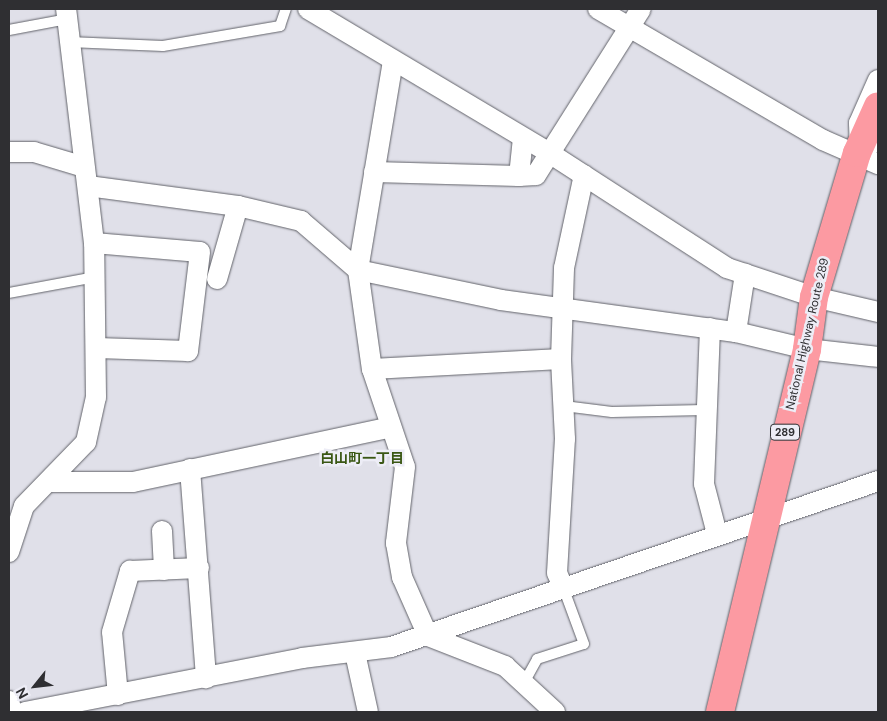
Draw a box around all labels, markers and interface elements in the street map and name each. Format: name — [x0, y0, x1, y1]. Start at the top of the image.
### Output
street label: National Highway Route 289 — [784, 257, 832, 411]
road number: 289 — [770, 424, 800, 441]
district label: 白山町一丁目 — [320, 450, 404, 466]
north arrow — [10, 661, 60, 711]
text: N — [12, 684, 32, 702]

